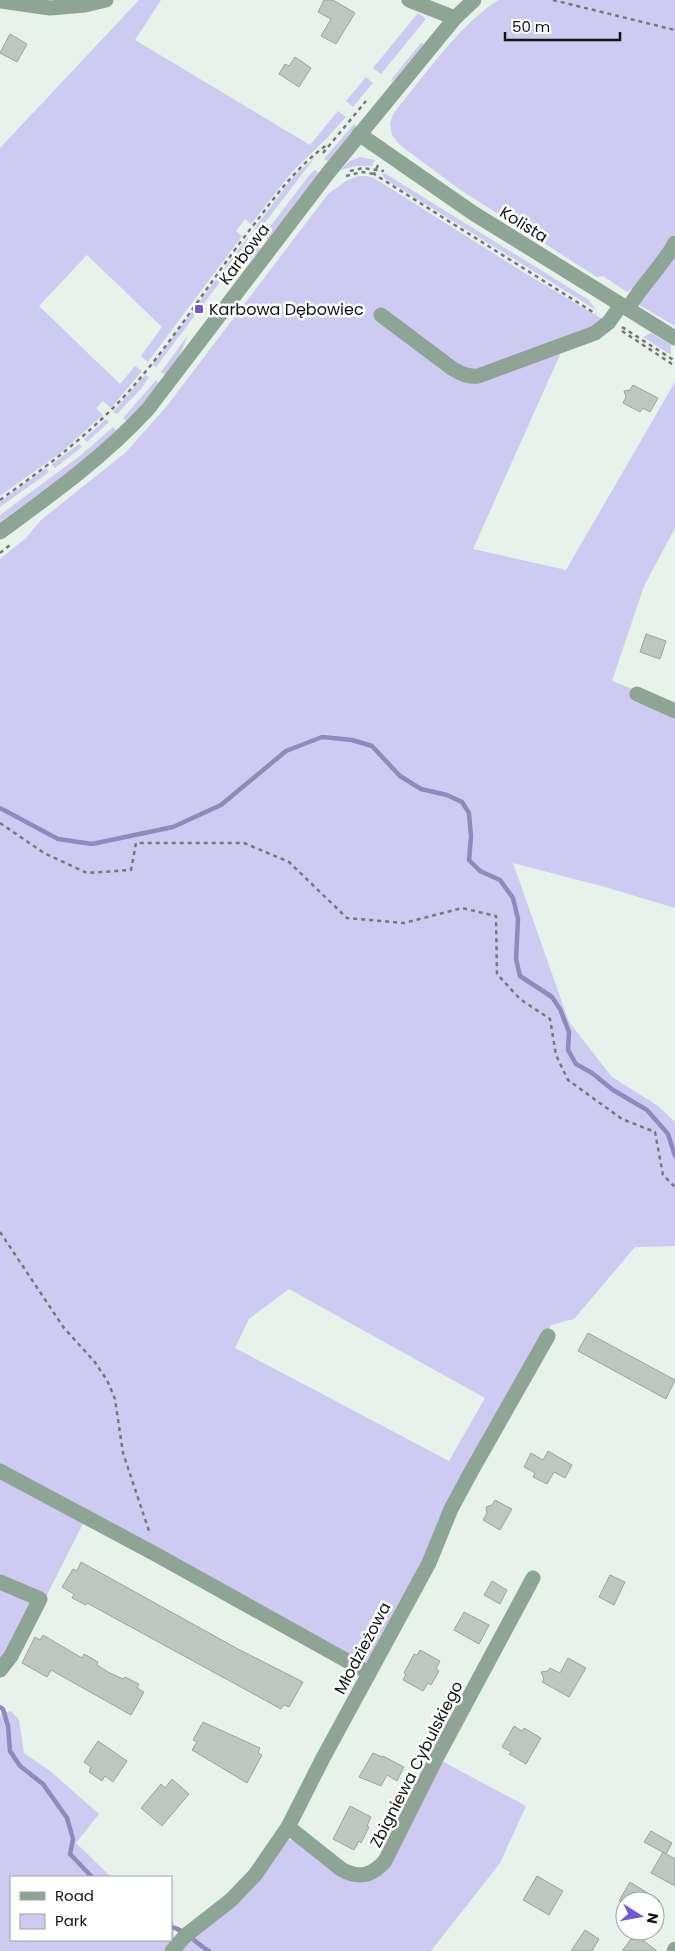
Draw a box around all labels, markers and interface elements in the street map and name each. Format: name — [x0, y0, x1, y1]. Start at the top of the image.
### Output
scale bar — [505, 10, 620, 42]
text: 50 m — [512, 16, 550, 37]
street label: Kolista — [495, 201, 552, 248]
street label: Karbowa — [214, 219, 275, 290]
place label: Karbowa Dębowiec — [209, 298, 364, 321]
marker: Karbowa Dębowiec — [193, 303, 205, 315]
street label: Młodzieżowa — [328, 1598, 396, 1698]
street label: Zbigniewa Cybulskiego — [364, 1677, 469, 1852]
legend — [10, 1876, 172, 1941]
text: Road — [55, 1885, 94, 1906]
north arrow — [615, 1891, 665, 1941]
text: Park — [55, 1910, 87, 1931]
text: N — [642, 1911, 664, 1926]

